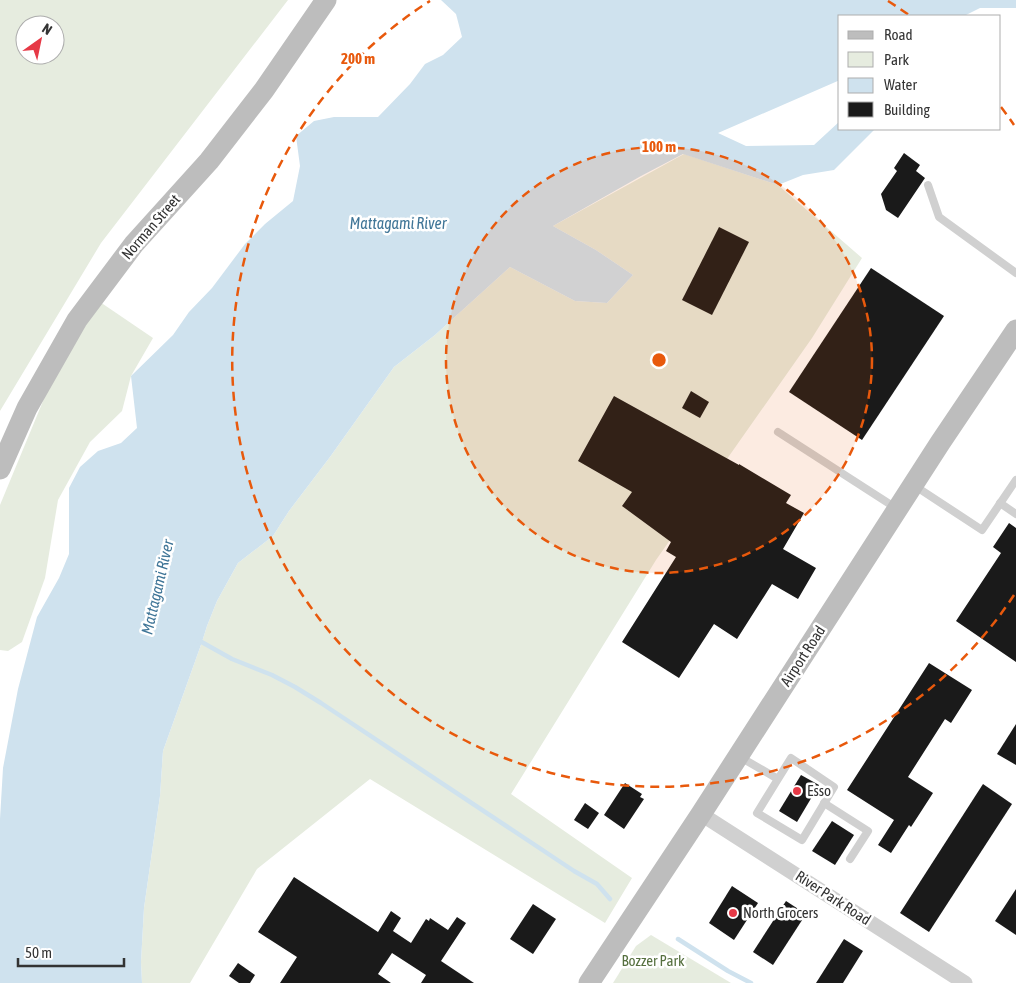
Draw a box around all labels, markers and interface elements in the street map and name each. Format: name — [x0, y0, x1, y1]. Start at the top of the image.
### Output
north arrow — [15, 15, 65, 65]
legend — [838, 15, 1001, 130]
text: N — [39, 20, 55, 38]
text: Road — [884, 26, 913, 43]
text: 200 m — [341, 50, 375, 67]
text: Park — [884, 51, 909, 68]
text: Water — [884, 76, 917, 93]
text: Building — [884, 101, 930, 118]
text: 100 m — [642, 138, 676, 155]
street label: Norman Street — [118, 191, 183, 263]
water label: Mattagami River — [350, 214, 448, 233]
centre of rings — [650, 351, 668, 369]
water label: Mattagami River — [137, 537, 178, 636]
street label: Airport Road — [777, 622, 828, 689]
place label: Esso — [807, 782, 831, 799]
marker: Esso — [791, 785, 803, 797]
street label: River Park Road — [793, 867, 874, 928]
place label: North Grocers — [743, 904, 818, 921]
marker: North Grocers — [727, 907, 739, 919]
scale bar — [18, 936, 124, 968]
text: 50 m — [25, 944, 52, 961]
park label: Bozzer Park — [621, 952, 685, 969]

